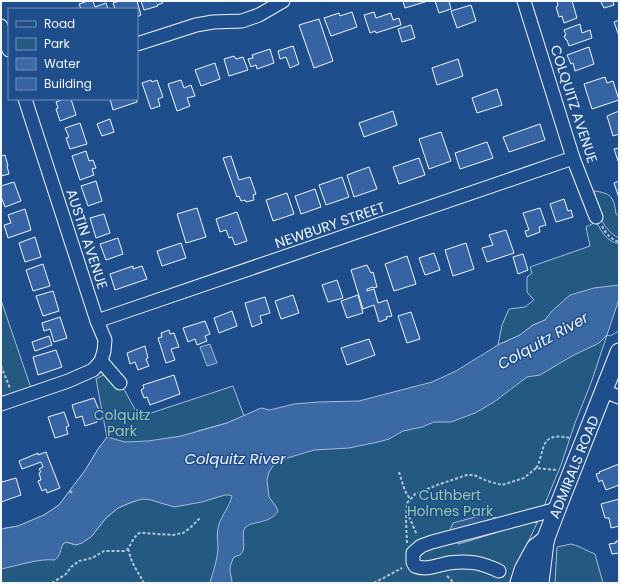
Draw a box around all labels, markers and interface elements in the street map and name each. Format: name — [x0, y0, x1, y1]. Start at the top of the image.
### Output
legend — [8, 8, 138, 100]
text: Road — [44, 15, 75, 32]
text: Park — [44, 35, 71, 52]
street label: COLQUITZ AVENUE — [545, 42, 603, 166]
text: Water — [44, 55, 81, 72]
text: Building — [44, 75, 92, 92]
street label: AUSTIN AVENUE — [61, 186, 113, 292]
street label: NEWBURY STREET — [272, 197, 388, 253]
water label: Colquitz River — [493, 307, 592, 374]
park label: Colquitz Park — [94, 405, 150, 441]
street label: ADMIRALS ROAD — [544, 412, 604, 522]
water label: Colquitz River — [184, 448, 286, 469]
park label: Cuthbert Holmes Park — [407, 485, 494, 521]

